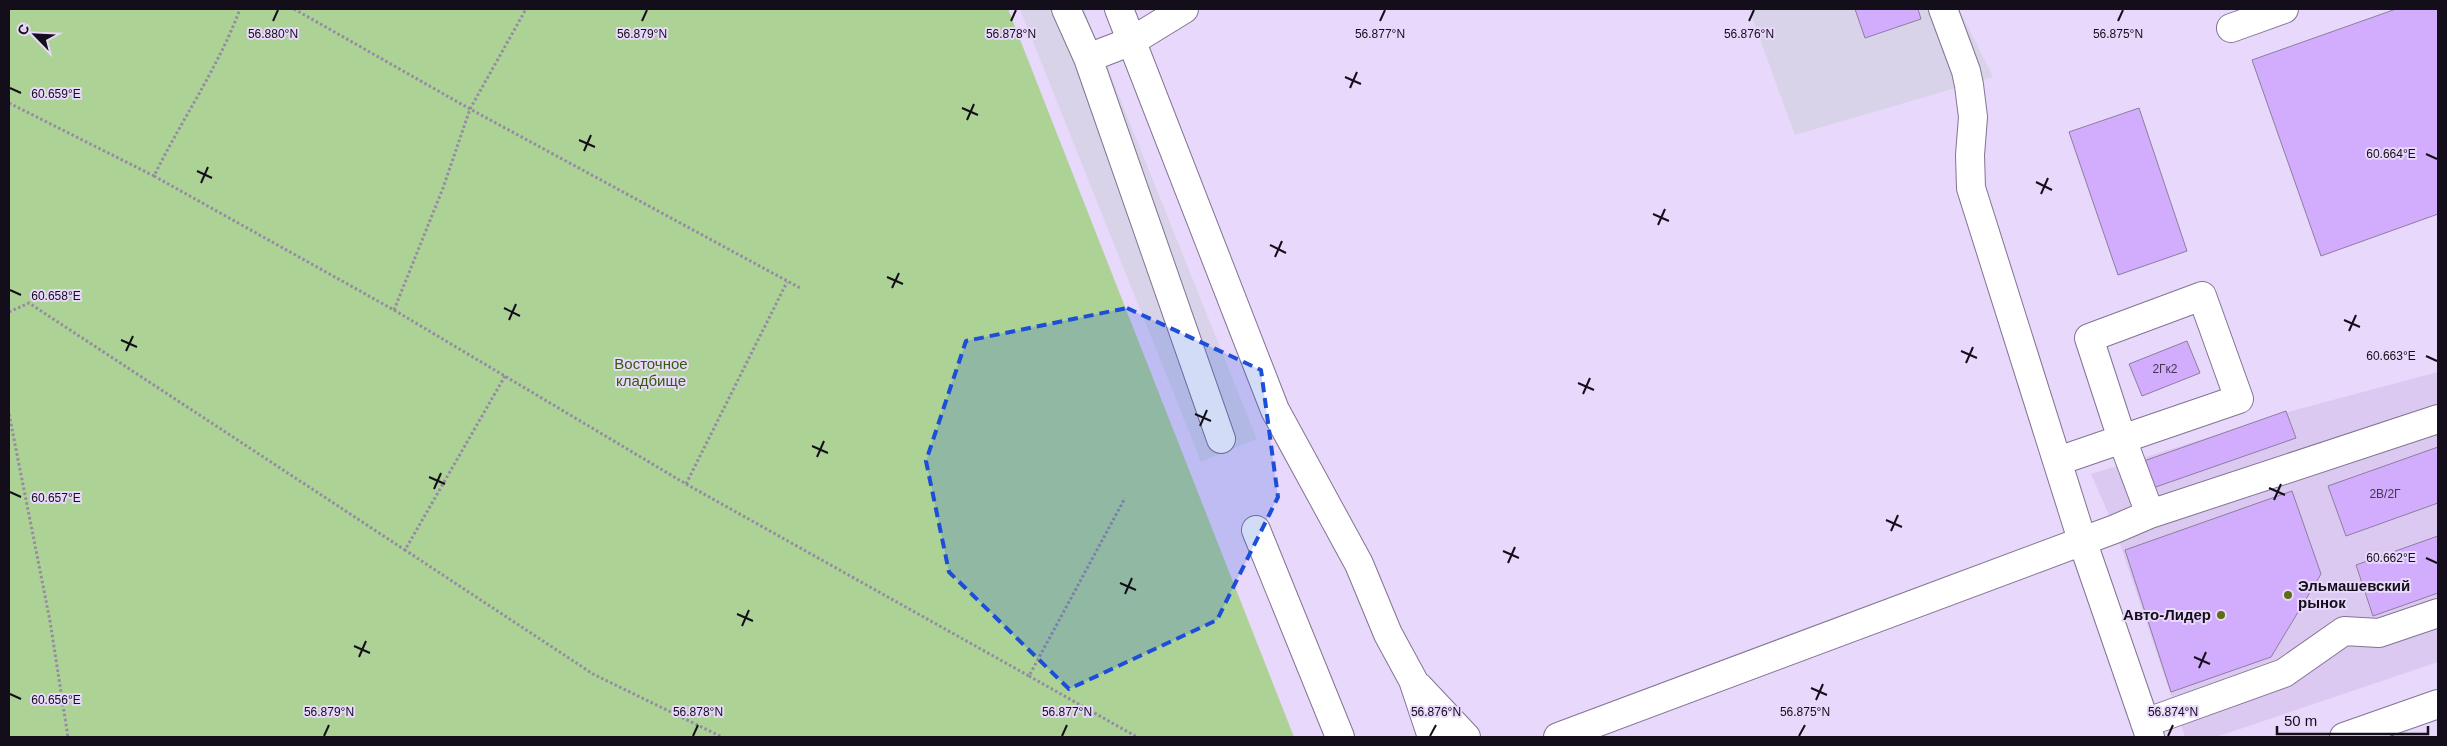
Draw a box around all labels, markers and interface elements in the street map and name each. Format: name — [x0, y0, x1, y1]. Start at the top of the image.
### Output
north arrow — [10, 10, 60, 60]
text: С — [14, 22, 32, 38]
text: 56.880°N — [248, 27, 298, 41]
text: 56.879°N — [617, 27, 667, 41]
text: 56.878°N — [986, 27, 1036, 41]
text: 56.877°N — [1355, 27, 1405, 41]
text: 56.876°N — [1724, 27, 1774, 41]
text: 56.875°N — [2093, 27, 2143, 41]
text: 60.659°E — [31, 87, 81, 101]
text: 60.664°E — [2366, 147, 2416, 161]
text: 60.658°E — [31, 289, 81, 303]
text: 60.663°E — [2366, 349, 2416, 363]
park label: Восточное кладбище — [614, 355, 688, 389]
house number: 2Гк2 — [2152, 362, 2178, 376]
house number: 2В/2Г — [2369, 487, 2401, 501]
text: 60.657°E — [31, 491, 81, 505]
text: 60.662°E — [2366, 551, 2416, 565]
place label: Эльмашевский рынок — [2298, 577, 2410, 611]
marker: Эльмашевский рынок — [2282, 589, 2294, 601]
place label: Авто-Лидер — [2123, 606, 2211, 623]
marker: Авто-Лидер — [2215, 609, 2227, 621]
text: 60.656°E — [31, 693, 81, 707]
scale bar — [2277, 704, 2428, 736]
text: 56.879°N — [304, 705, 354, 719]
text: 56.878°N — [673, 705, 723, 719]
text: 56.877°N — [1042, 705, 1092, 719]
text: 56.876°N — [1411, 705, 1461, 719]
text: 56.875°N — [1780, 705, 1830, 719]
text: 56.874°N — [2148, 705, 2198, 719]
text: 50 m — [2284, 712, 2317, 729]

